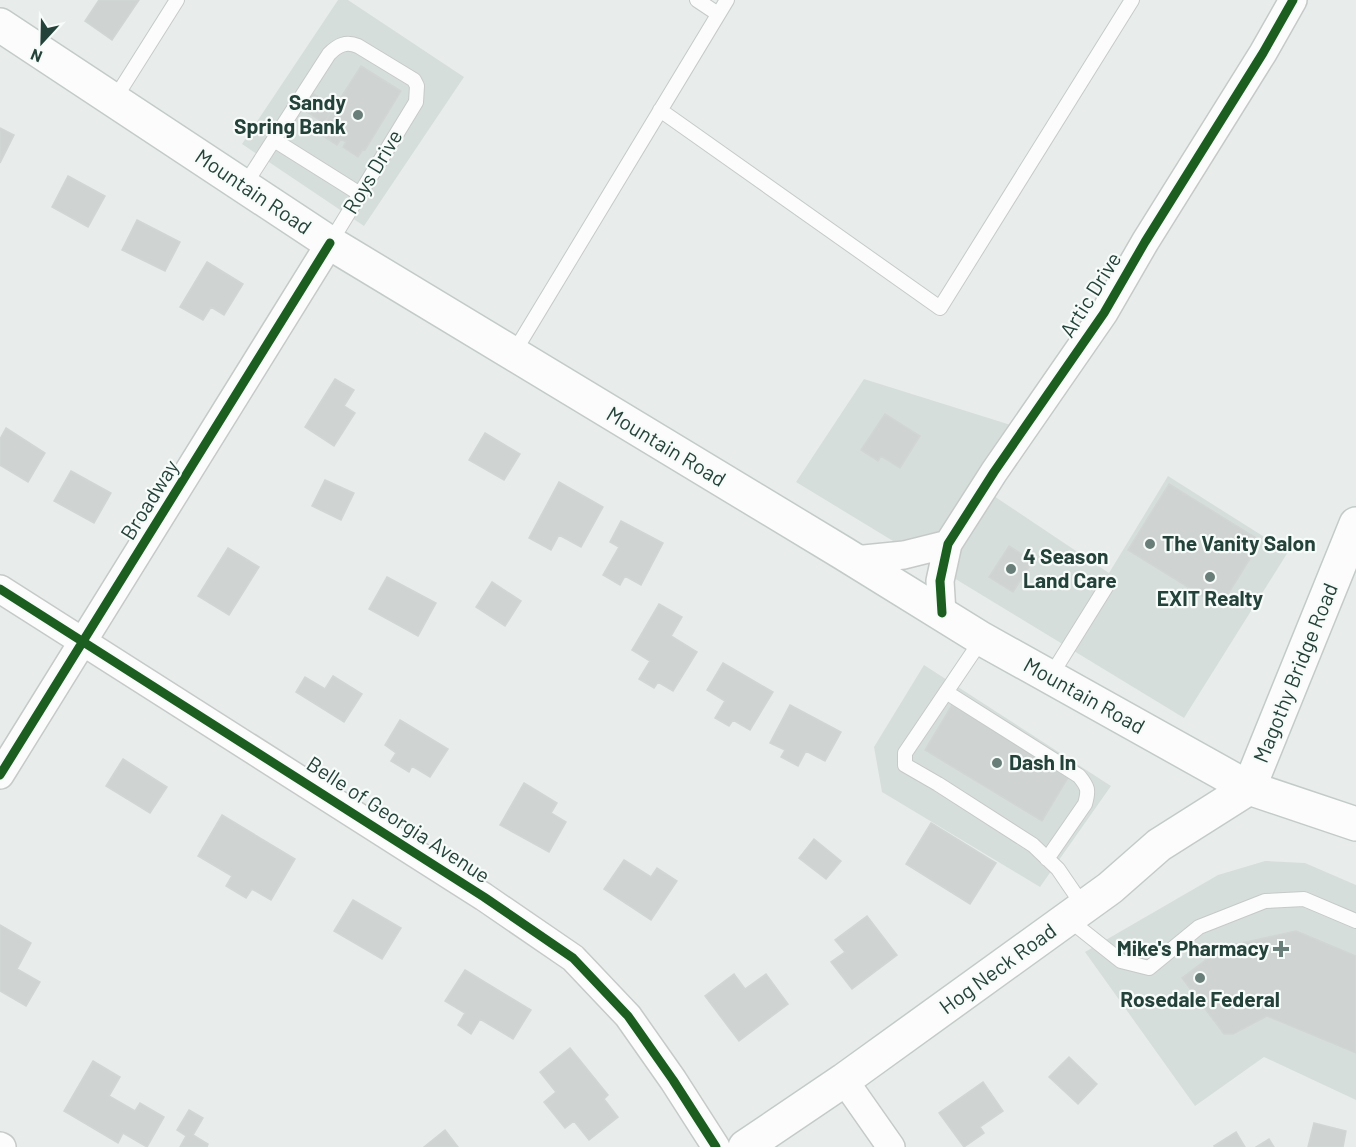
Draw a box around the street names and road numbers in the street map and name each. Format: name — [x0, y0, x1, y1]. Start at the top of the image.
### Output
street label: Roys Drive — [337, 125, 407, 218]
street label: Mountain Road — [191, 143, 317, 239]
street label: Artic Drive — [1054, 247, 1126, 341]
street label: Mountain Road — [603, 400, 731, 491]
street label: Broadway — [114, 454, 183, 544]
street label: Magothy Bridge Road — [1247, 579, 1342, 766]
street label: Mountain Road — [1020, 651, 1150, 738]
street label: Belle of Georgia Avenue — [302, 750, 495, 887]
street label: Hog Neck Road — [934, 917, 1060, 1018]

